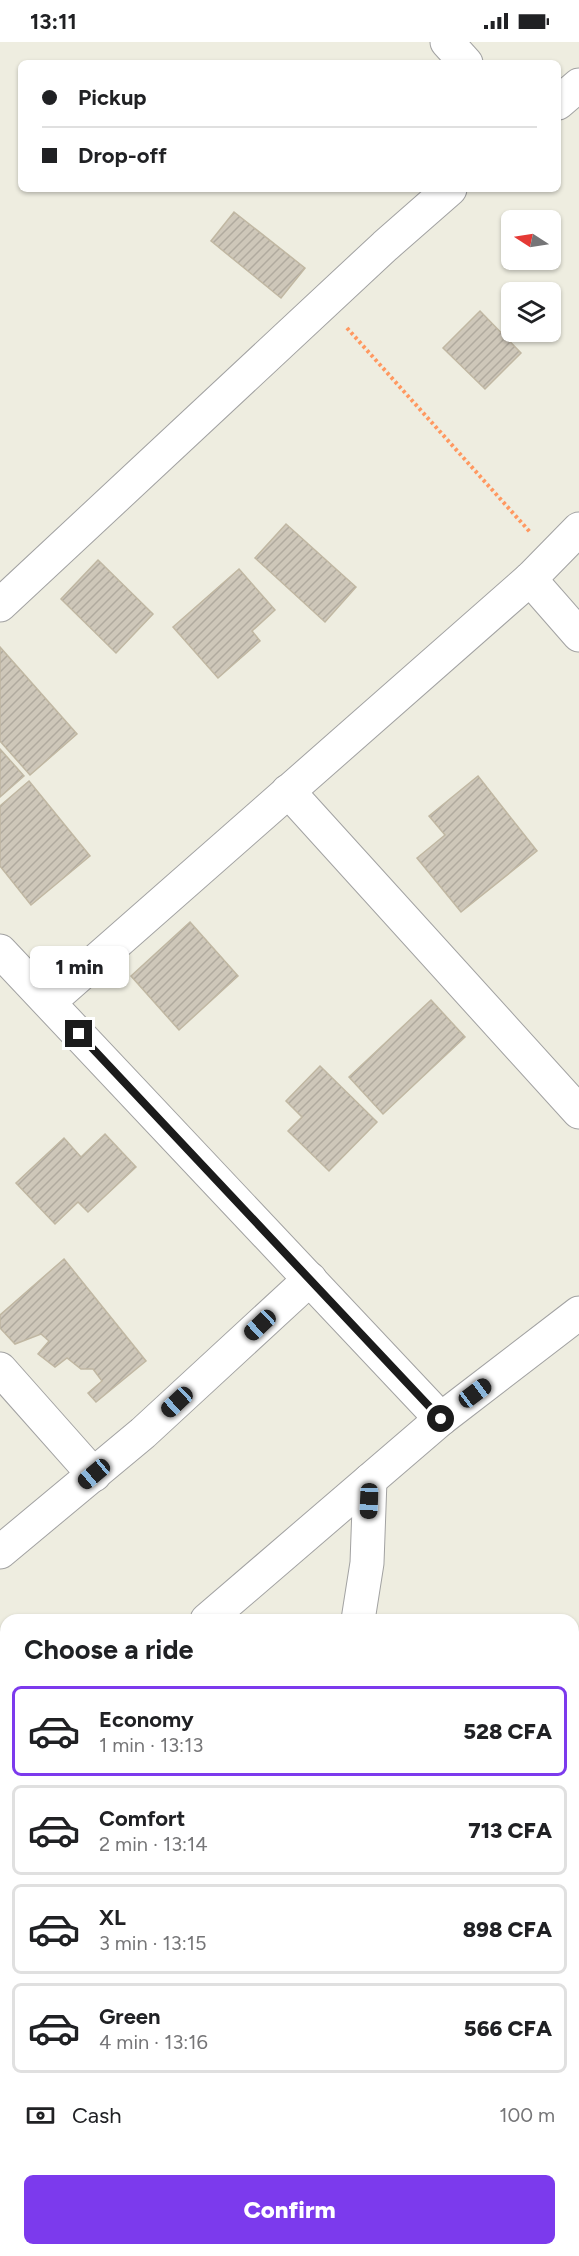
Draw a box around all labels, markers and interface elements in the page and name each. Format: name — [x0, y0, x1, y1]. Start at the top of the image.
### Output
text: 13:11 — [30, 8, 77, 35]
text: Pickup — [78, 84, 147, 111]
text: Drop-off — [78, 142, 167, 169]
north arrow — [501, 210, 561, 270]
map controls — [501, 210, 561, 342]
button: layers — [501, 282, 561, 342]
callout: 1 min — [29, 947, 128, 989]
text: 1 min — [56, 955, 103, 979]
route end — [65, 1020, 92, 1047]
car — [241, 1306, 279, 1344]
car — [455, 1375, 495, 1411]
car — [158, 1383, 196, 1421]
route start — [427, 1405, 454, 1432]
car — [74, 1456, 114, 1492]
car — [359, 1483, 379, 1519]
text: Choose a ride — [24, 1633, 193, 1666]
icon: car — [27, 1704, 81, 1758]
text: Economy — [99, 1706, 194, 1733]
text: 528 CFA — [463, 1718, 552, 1745]
text: 1 min · 13:13 — [99, 1733, 203, 1757]
icon: car — [27, 1803, 81, 1857]
text: Comfort — [99, 1805, 185, 1832]
text: 713 CFA — [468, 1817, 552, 1844]
text: 2 min · 13:14 — [99, 1832, 208, 1856]
icon: car — [27, 1902, 81, 1956]
text: XL — [99, 1904, 126, 1931]
text: 898 CFA — [463, 1916, 552, 1943]
text: 3 min · 13:15 — [99, 1931, 207, 1955]
icon: car — [27, 2001, 81, 2055]
text: Green — [99, 2003, 161, 2030]
text: 566 CFA — [464, 2015, 552, 2042]
text: 4 min · 13:16 — [99, 2030, 208, 2054]
icon: cash — [24, 2099, 57, 2132]
text: Cash — [72, 2102, 122, 2129]
text: 100 m — [499, 2103, 555, 2127]
button: Confirm — [24, 2175, 555, 2244]

